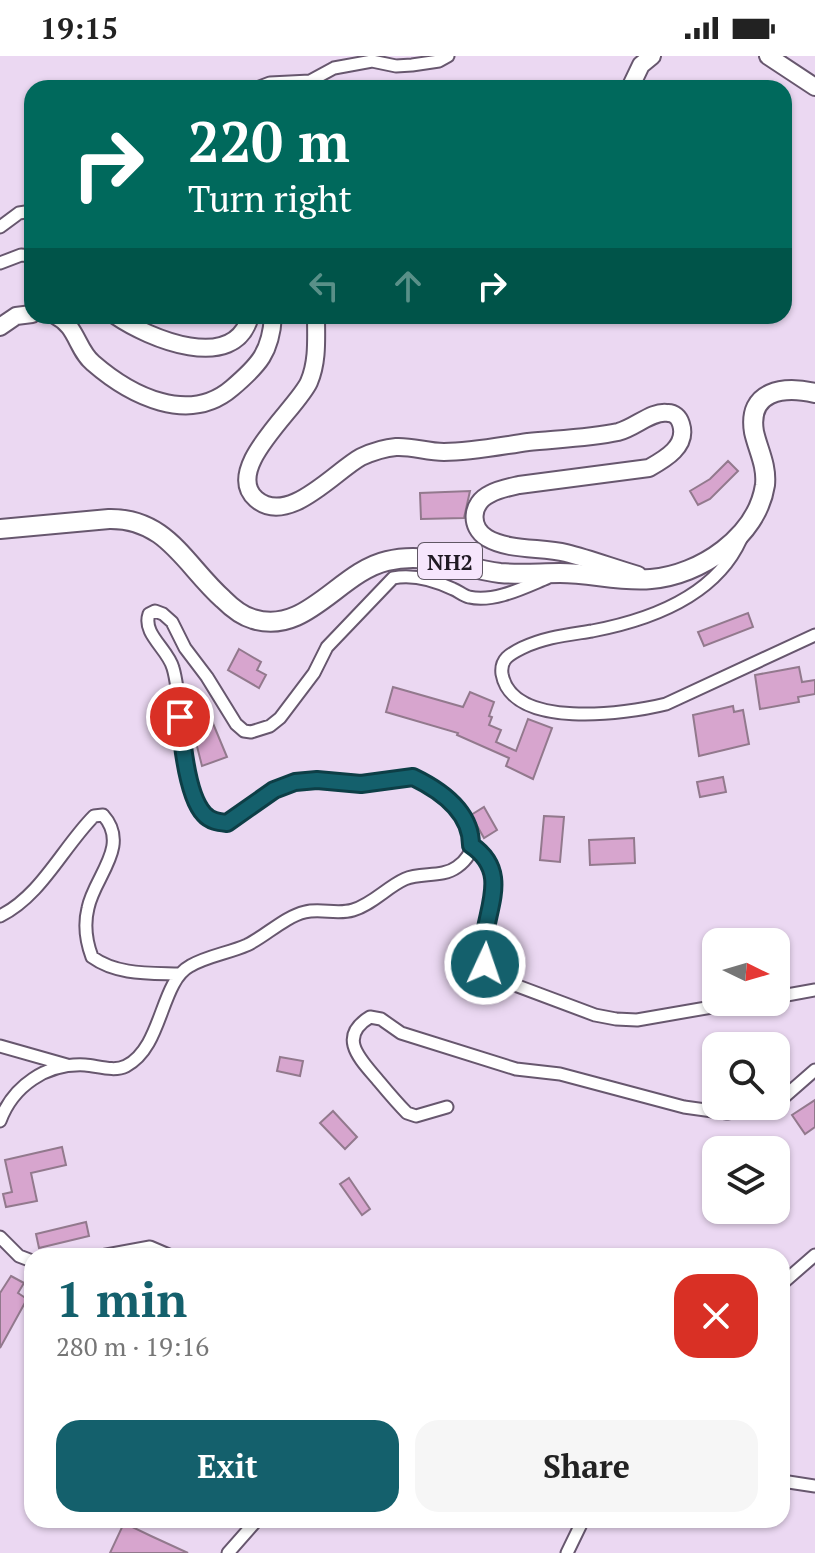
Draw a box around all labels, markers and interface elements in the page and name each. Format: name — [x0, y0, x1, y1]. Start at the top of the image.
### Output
text: 19:15 — [40, 8, 118, 48]
text: 220 m — [188, 104, 350, 178]
icon: right — [56, 112, 160, 216]
text: Turn right — [188, 175, 352, 222]
icon: left — [302, 264, 346, 308]
icon: ahead — [386, 264, 430, 308]
icon: right — [470, 264, 514, 308]
road number: NH2 — [418, 543, 482, 579]
pin — [146, 683, 214, 751]
icon: arrive — [158, 695, 202, 739]
position arrow — [443, 922, 527, 1006]
north arrow — [702, 928, 790, 1016]
map controls — [702, 928, 790, 1224]
button: search — [702, 1032, 790, 1120]
button: layers — [702, 1136, 790, 1224]
text: 1 min — [56, 1267, 187, 1331]
button: close — [674, 1274, 758, 1358]
text: 280 m · 19:16 — [56, 1329, 209, 1363]
button: Exit — [56, 1420, 399, 1512]
button: Share — [415, 1420, 758, 1512]

